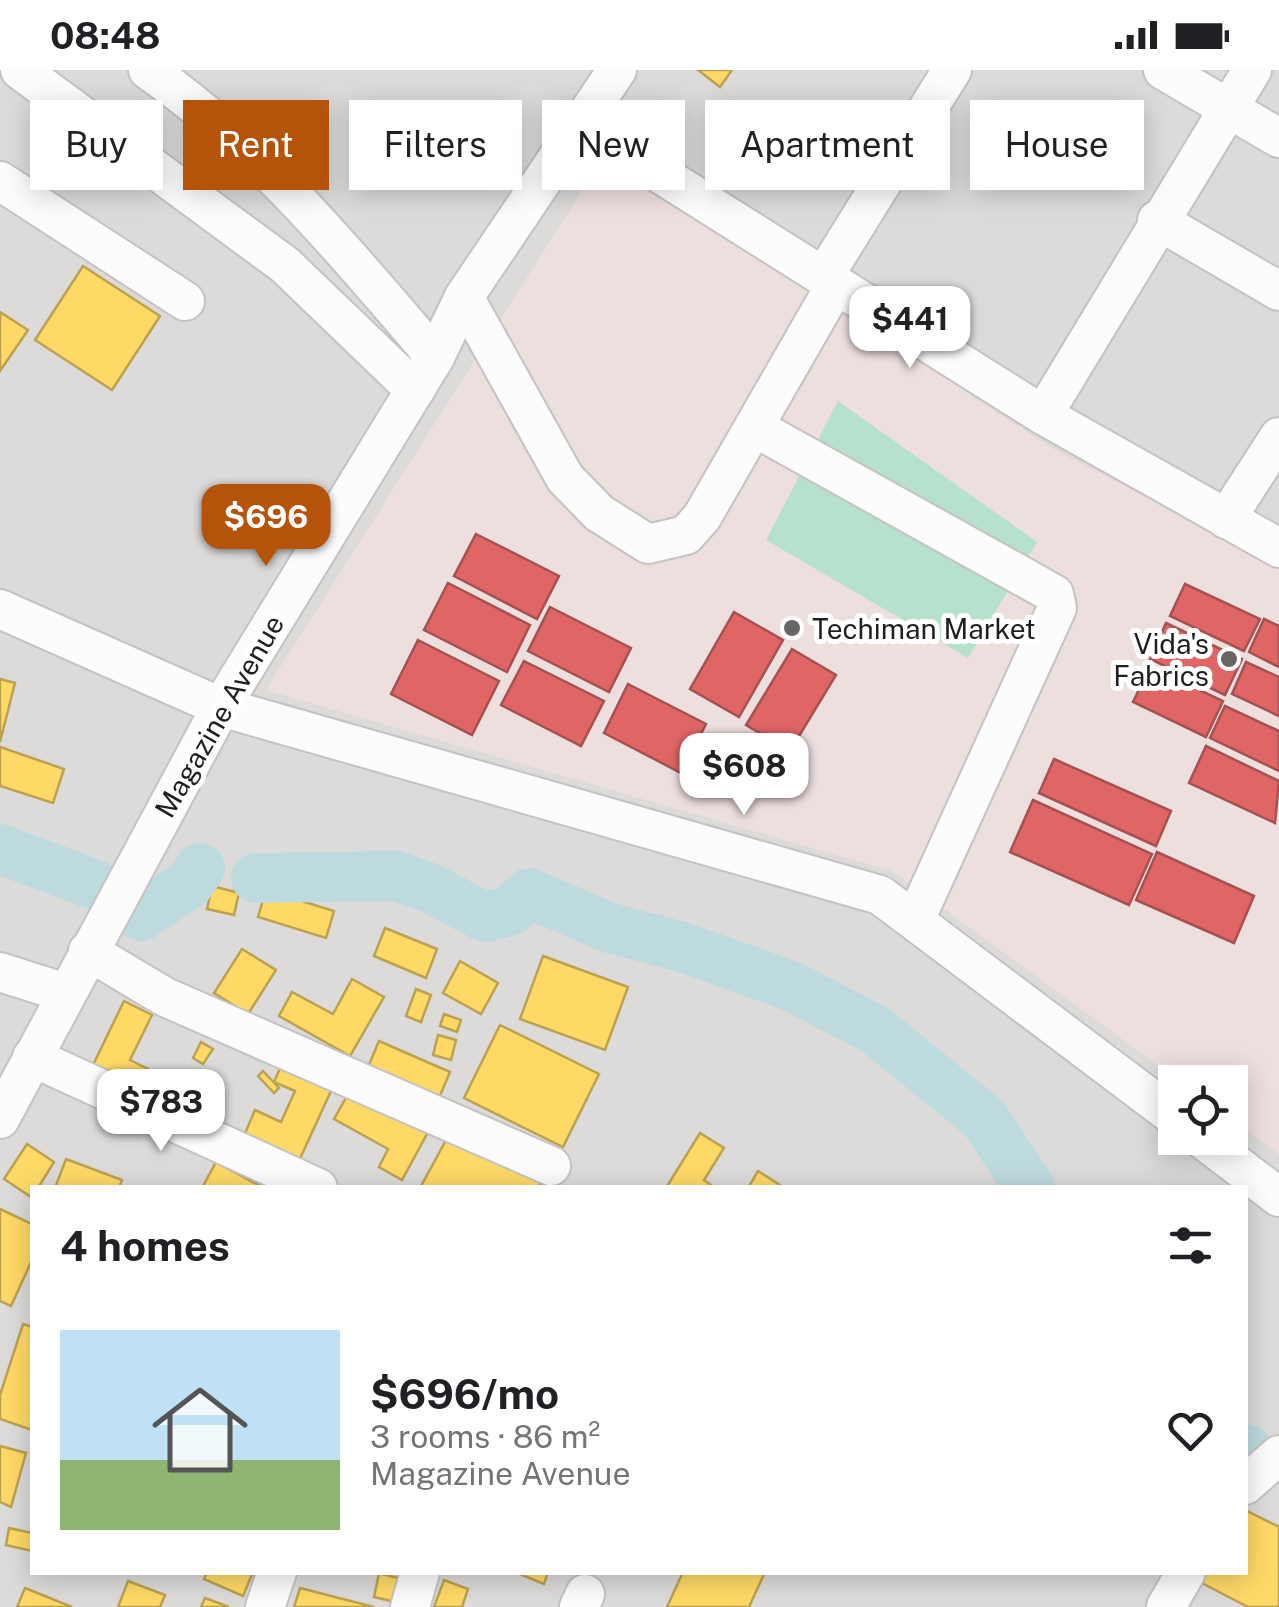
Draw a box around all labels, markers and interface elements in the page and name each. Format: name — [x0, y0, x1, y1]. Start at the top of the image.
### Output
text: 08:48 — [50, 13, 160, 58]
chip: Buy — [30, 100, 163, 190]
chip: Rent — [183, 100, 329, 190]
chip: Filters — [349, 100, 522, 190]
chip: New — [542, 100, 685, 190]
chip: Apartment — [705, 100, 950, 190]
chip: House — [970, 100, 1144, 190]
pin: $441 — [851, 286, 969, 371]
text: $441 — [871, 300, 949, 337]
pin: $696 — [207, 484, 325, 569]
text: $696 — [224, 498, 308, 535]
street label: Magazine Avenue — [148, 609, 290, 823]
place label: Techiman Market — [812, 612, 1036, 645]
marker: Techiman Market — [781, 617, 803, 639]
place label: Vida's Fabrics — [1113, 627, 1209, 692]
marker: Vida's Fabrics — [1218, 648, 1240, 670]
pin: $608 — [685, 733, 803, 818]
text: $608 — [702, 747, 786, 784]
map controls — [1158, 1065, 1248, 1155]
button: locate — [1158, 1065, 1248, 1155]
pin: $783 — [102, 1069, 220, 1154]
text: $783 — [119, 1083, 203, 1120]
icon: filters — [1163, 1218, 1218, 1273]
text: 4 homes — [60, 1221, 230, 1270]
text: $696/mo — [370, 1369, 559, 1418]
icon: home — [140, 1370, 260, 1490]
icon: heart — [1163, 1403, 1218, 1458]
text: 3 rooms · 86 m² — [370, 1418, 600, 1455]
text: Magazine Avenue — [370, 1455, 631, 1492]

